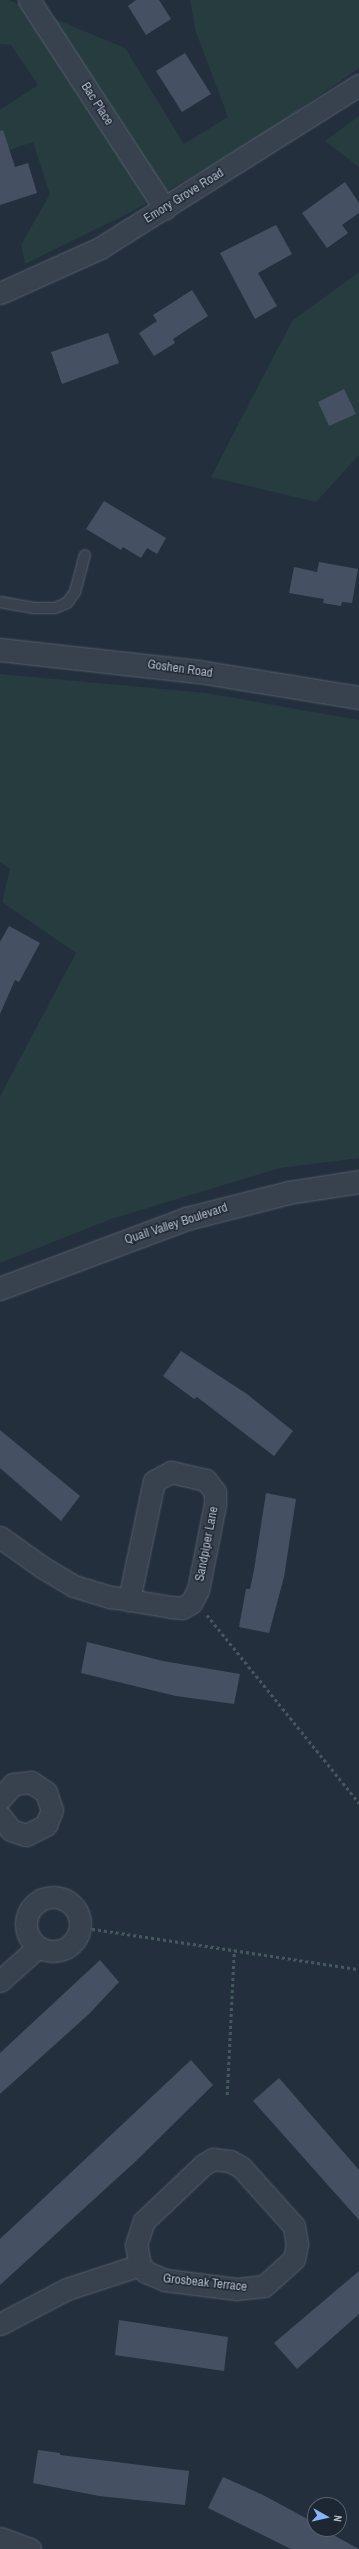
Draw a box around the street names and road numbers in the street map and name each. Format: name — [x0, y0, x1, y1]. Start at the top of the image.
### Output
street label: Bac Place — [77, 80, 117, 128]
street label: Emory Grove Road — [141, 165, 227, 227]
street label: Goshen Road — [146, 657, 214, 681]
street label: Quail Valley Boulevard — [122, 1200, 230, 1248]
street label: Sandpiper Lane — [192, 1505, 222, 1583]
street label: Grosbeak Terrace — [162, 2271, 248, 2295]

